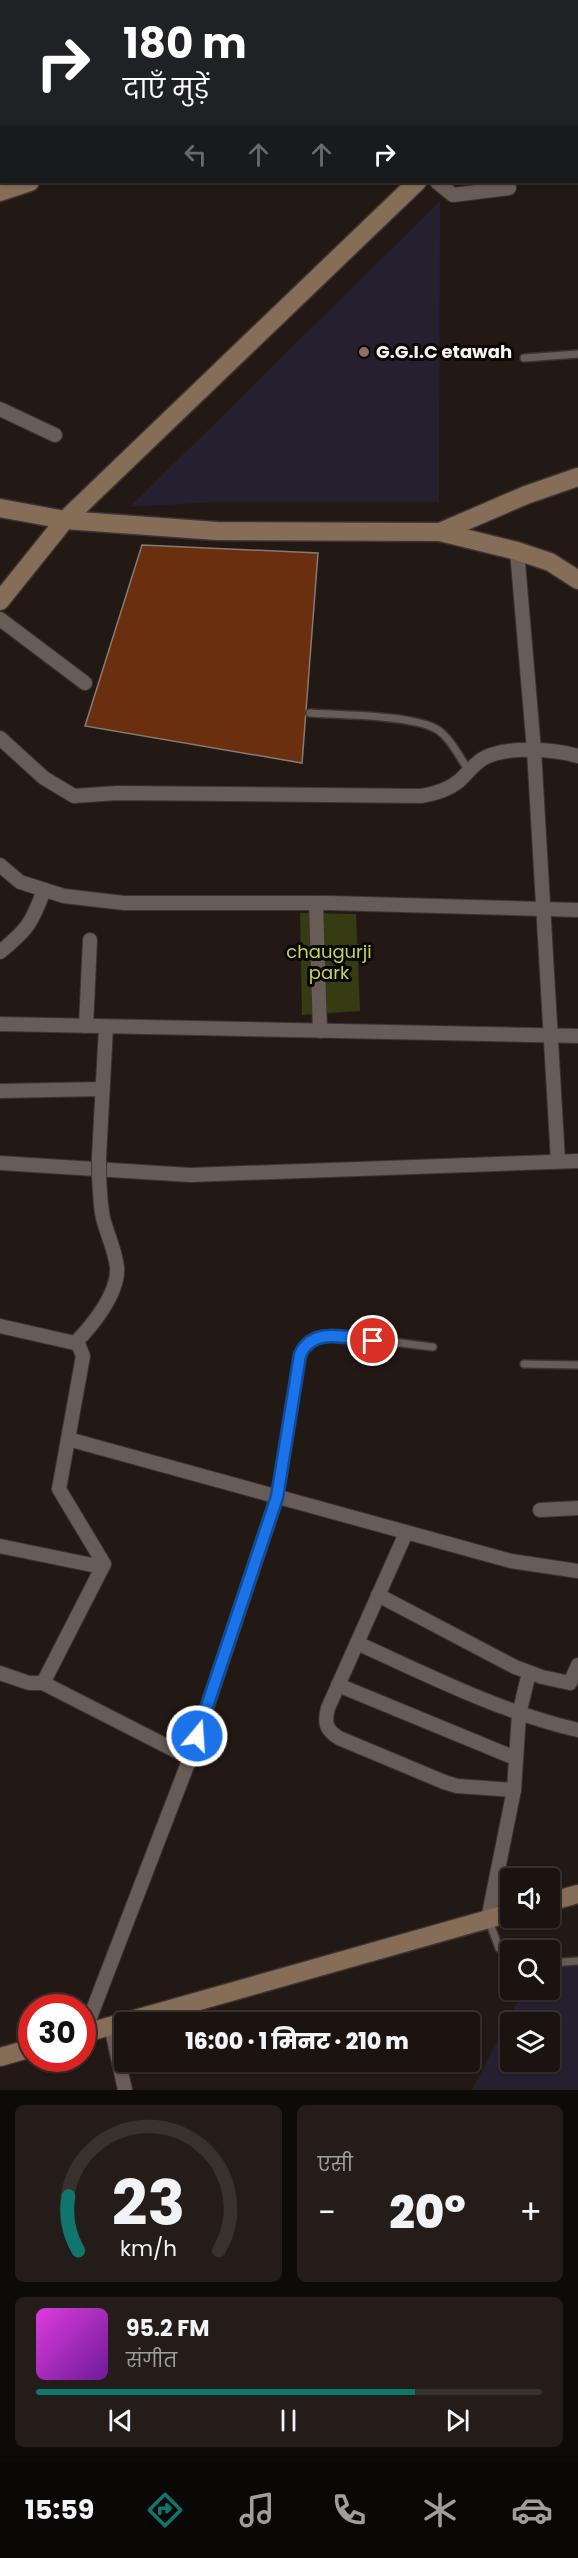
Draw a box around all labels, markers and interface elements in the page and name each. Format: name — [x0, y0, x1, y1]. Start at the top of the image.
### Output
text: 180 m — [123, 14, 247, 73]
icon: right — [24, 24, 102, 102]
text: दाएँ मुड़ें — [123, 70, 209, 107]
icon: left — [179, 138, 212, 171]
icon: ahead — [242, 138, 275, 171]
icon: ahead — [305, 138, 338, 171]
icon: right — [368, 138, 401, 171]
place label: G.G.I.C etawah — [376, 339, 512, 364]
marker: G.G.I.C etawah — [357, 345, 371, 359]
park label: chaugurji park — [286, 939, 372, 985]
pin — [347, 1315, 398, 1366]
icon: arrive — [356, 1324, 389, 1357]
position arrow — [165, 1704, 229, 1768]
map controls — [500, 1868, 560, 2072]
button: sound — [500, 1868, 560, 1928]
button: search — [500, 1940, 560, 2000]
speed limit sign: 30 — [18, 1994, 96, 2072]
button: layers — [500, 2012, 560, 2072]
text: 16:00 · 1 मिनट · 210 m — [185, 2026, 409, 2057]
text: एसी — [318, 2150, 353, 2178]
text: 23 — [112, 2159, 185, 2247]
text: 20° — [389, 2181, 466, 2244]
text: − — [318, 2189, 336, 2236]
text: + — [519, 2189, 542, 2236]
text: km/h — [120, 2233, 177, 2264]
text: 95.2 FM — [126, 2313, 210, 2344]
text: संगीत — [126, 2346, 177, 2374]
icon: previous — [104, 2404, 137, 2437]
icon: pause — [272, 2404, 305, 2437]
icon: next — [441, 2404, 474, 2437]
icon: directions — [144, 2489, 186, 2531]
icon: music — [236, 2489, 278, 2531]
icon: phone — [328, 2489, 370, 2531]
icon: climate — [419, 2489, 461, 2531]
icon: car — [511, 2489, 553, 2531]
text: 15:59 — [25, 2491, 94, 2528]

